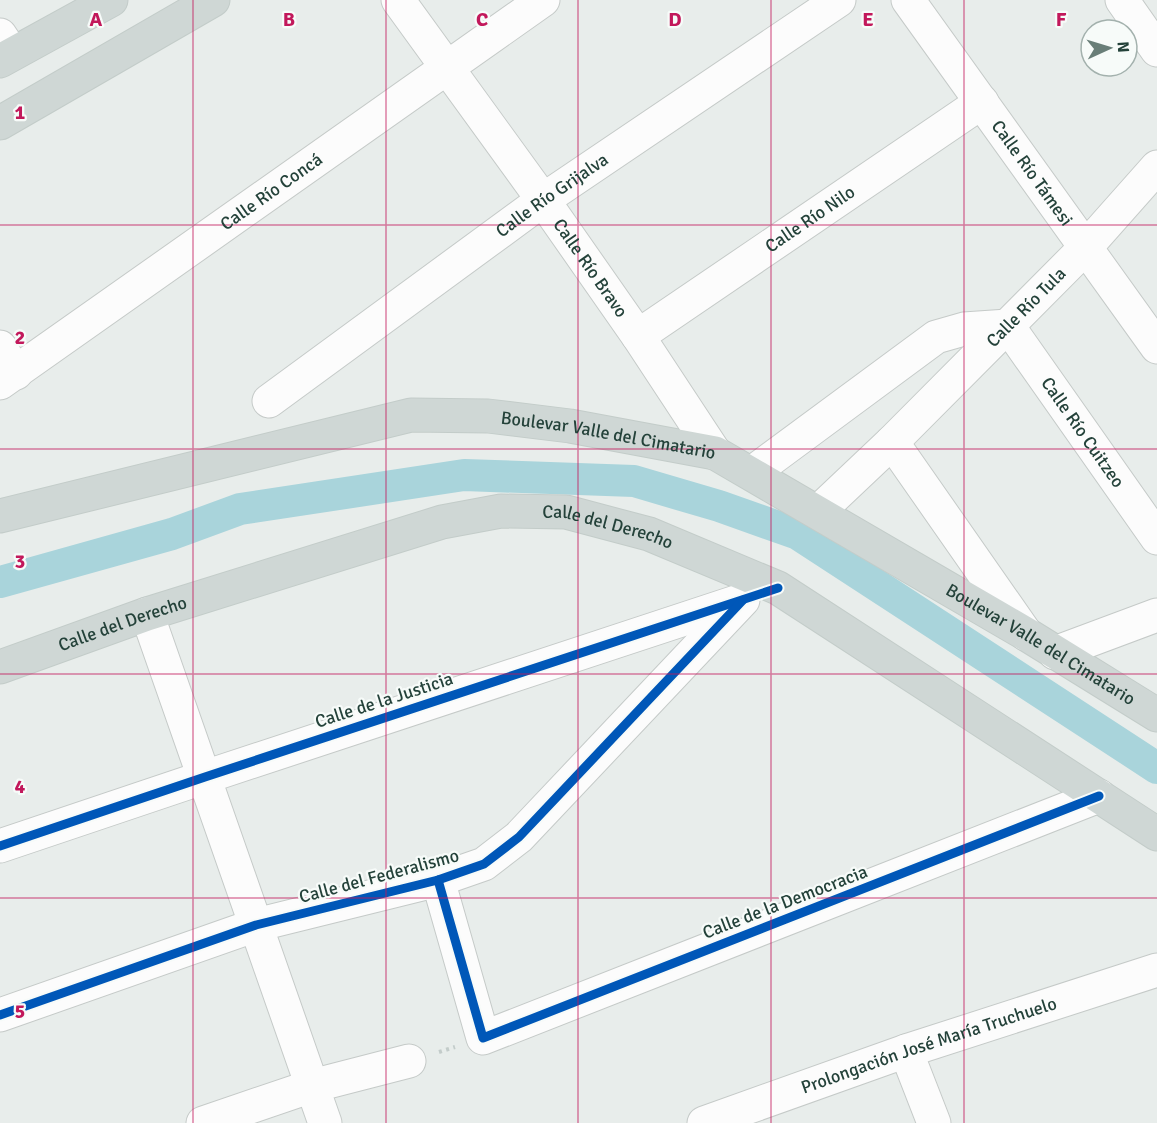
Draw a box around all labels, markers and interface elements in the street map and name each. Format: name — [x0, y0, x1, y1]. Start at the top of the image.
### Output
text: A — [90, 7, 103, 32]
text: B — [283, 7, 295, 32]
text: C — [476, 7, 488, 32]
text: D — [668, 7, 682, 32]
text: E — [862, 7, 874, 32]
text: F — [1056, 7, 1067, 32]
north arrow — [1079, 18, 1139, 78]
text: N — [1113, 41, 1133, 53]
text: 1 — [15, 100, 26, 125]
street label: Calle Río Támesi — [987, 116, 1078, 230]
street label: Calle Río Concá — [216, 148, 327, 235]
street label: Calle Río Grijalva — [491, 148, 612, 242]
street label: Calle Río Nilo — [761, 181, 859, 257]
street label: Calle Río Bravo — [548, 214, 633, 322]
street label: Calle Río Tula — [982, 263, 1071, 352]
text: 2 — [15, 325, 25, 350]
street label: Calle Río Cuitzeo — [1036, 373, 1129, 492]
street label: Boulevar Valle del Cimatario — [500, 407, 717, 464]
street label: Calle del Derecho — [542, 501, 676, 554]
text: 3 — [15, 549, 25, 574]
street label: Boulevar Valle del Cimatario — [942, 579, 1139, 710]
street label: Calle del Derecho — [55, 591, 189, 656]
street label: Calle de la Justicia — [312, 667, 456, 733]
text: 4 — [15, 774, 26, 799]
street label: Calle del Federalismo — [297, 844, 461, 908]
street label: Calle de la Democracia — [699, 860, 871, 944]
street label: Prolongación José María Truchuelo — [798, 992, 1059, 1098]
text: 5 — [15, 999, 25, 1024]

